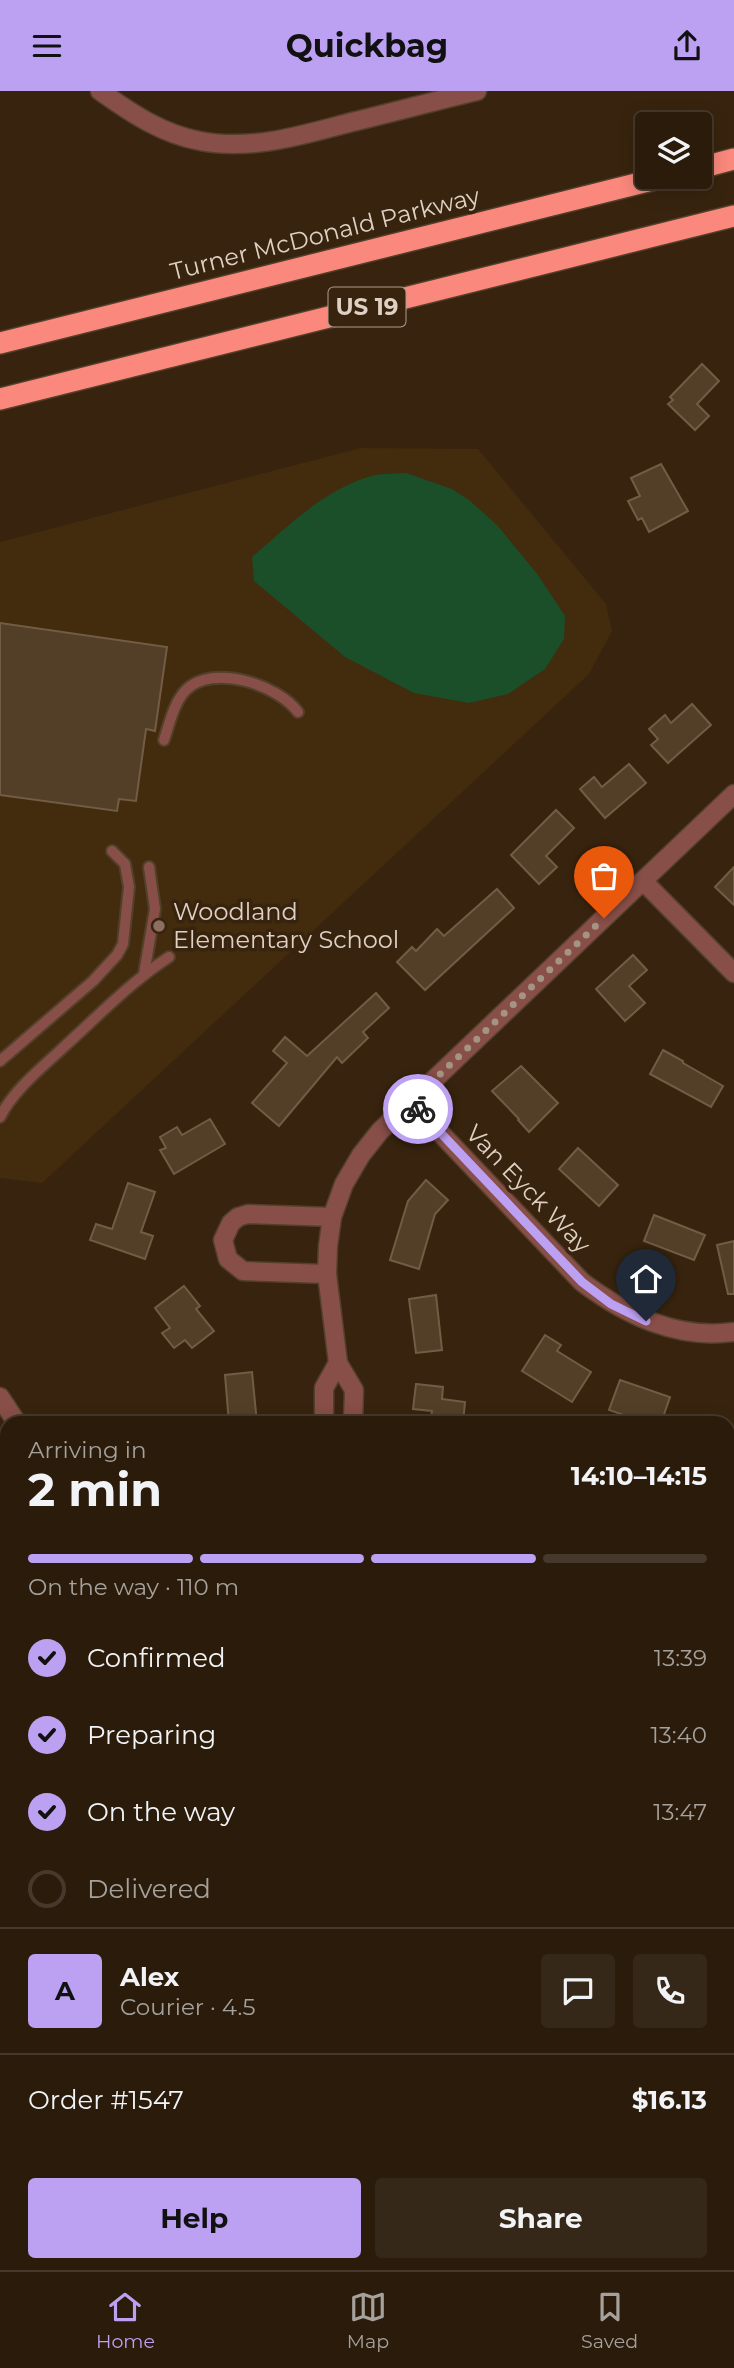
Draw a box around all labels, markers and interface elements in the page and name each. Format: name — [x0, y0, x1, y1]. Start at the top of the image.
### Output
text: Quickbag — [286, 26, 448, 65]
icon: menu — [28, 27, 66, 65]
icon: share — [668, 27, 706, 65]
map controls — [635, 112, 712, 189]
button: layers — [635, 112, 712, 189]
street label: Turner McDonald Parkway — [167, 181, 483, 286]
road number: US 19 — [328, 287, 406, 327]
pin — [574, 846, 634, 918]
icon: bag — [585, 857, 623, 895]
place label: Woodland Elementary School — [173, 897, 399, 954]
marker: Woodland Elementary School — [151, 918, 167, 934]
courier — [383, 1074, 453, 1144]
icon: bike — [399, 1090, 437, 1128]
street label: Van Eyck Way — [460, 1119, 597, 1259]
pin — [616, 1249, 676, 1321]
icon: home — [627, 1260, 665, 1298]
text: Arriving in — [28, 1436, 147, 1464]
text: 14:10–14:15 — [571, 1460, 707, 1492]
text: 2 min — [28, 1461, 162, 1518]
text: On the way · 110 m — [28, 1573, 239, 1601]
icon: check — [28, 1639, 66, 1677]
text: Confirmed — [87, 1642, 226, 1674]
text: 13:39 — [654, 1644, 707, 1672]
icon: check — [28, 1716, 66, 1754]
text: Preparing — [87, 1719, 216, 1751]
text: 13:40 — [650, 1721, 707, 1749]
icon: check — [28, 1793, 66, 1831]
text: On the way — [87, 1796, 235, 1828]
text: 13:47 — [653, 1798, 707, 1826]
text: Delivered — [87, 1873, 211, 1905]
button: chat — [541, 1954, 615, 2028]
button: phone — [633, 1954, 707, 2028]
text: Alex — [120, 1961, 179, 1993]
text: A — [55, 1975, 75, 2007]
text: Courier · 4.5 — [120, 1993, 255, 2021]
text: Order #1547 — [28, 2084, 184, 2116]
text: $16.13 — [632, 2084, 707, 2116]
button: Help — [28, 2178, 361, 2258]
button: Share — [375, 2178, 707, 2258]
tab: Home — [96, 2288, 155, 2353]
tab: Map — [347, 2288, 389, 2353]
tab: Saved — [581, 2288, 638, 2353]

